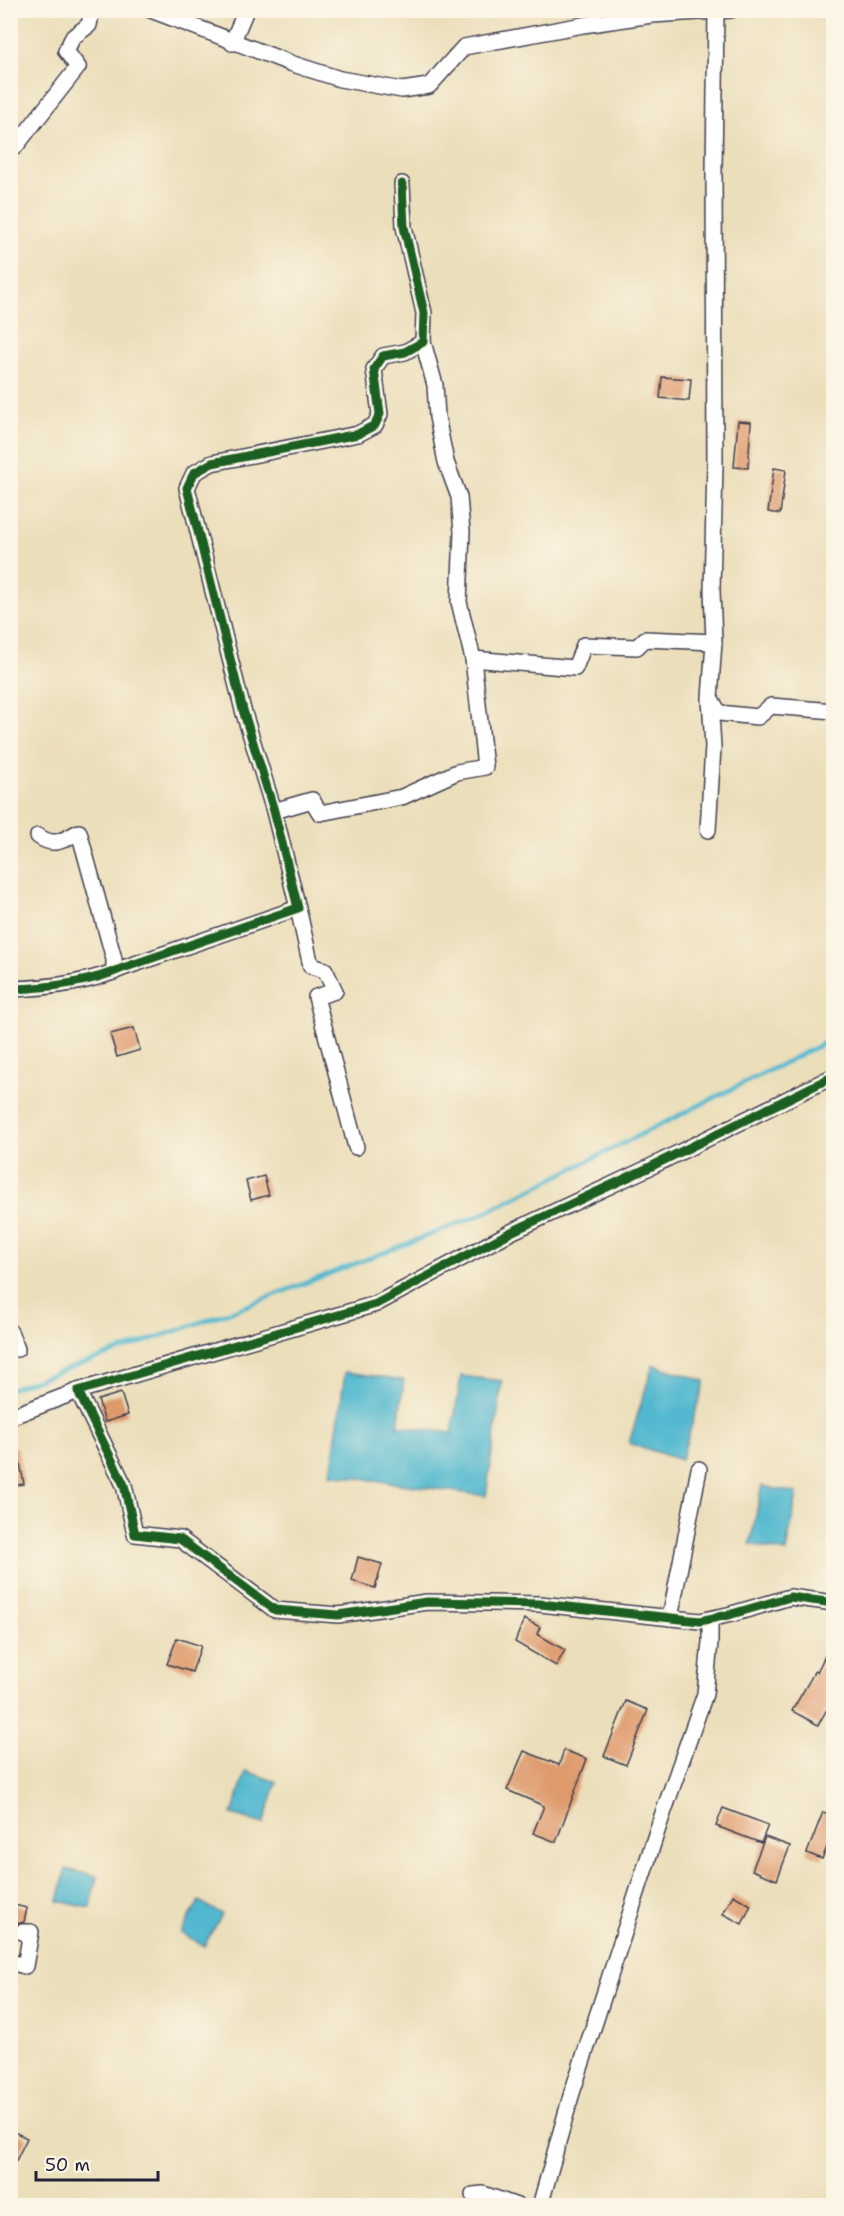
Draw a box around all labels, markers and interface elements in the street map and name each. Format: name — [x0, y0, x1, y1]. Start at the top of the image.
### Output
scale bar — [36, 2144, 158, 2182]
text: 50 m — [45, 2153, 90, 2177]

